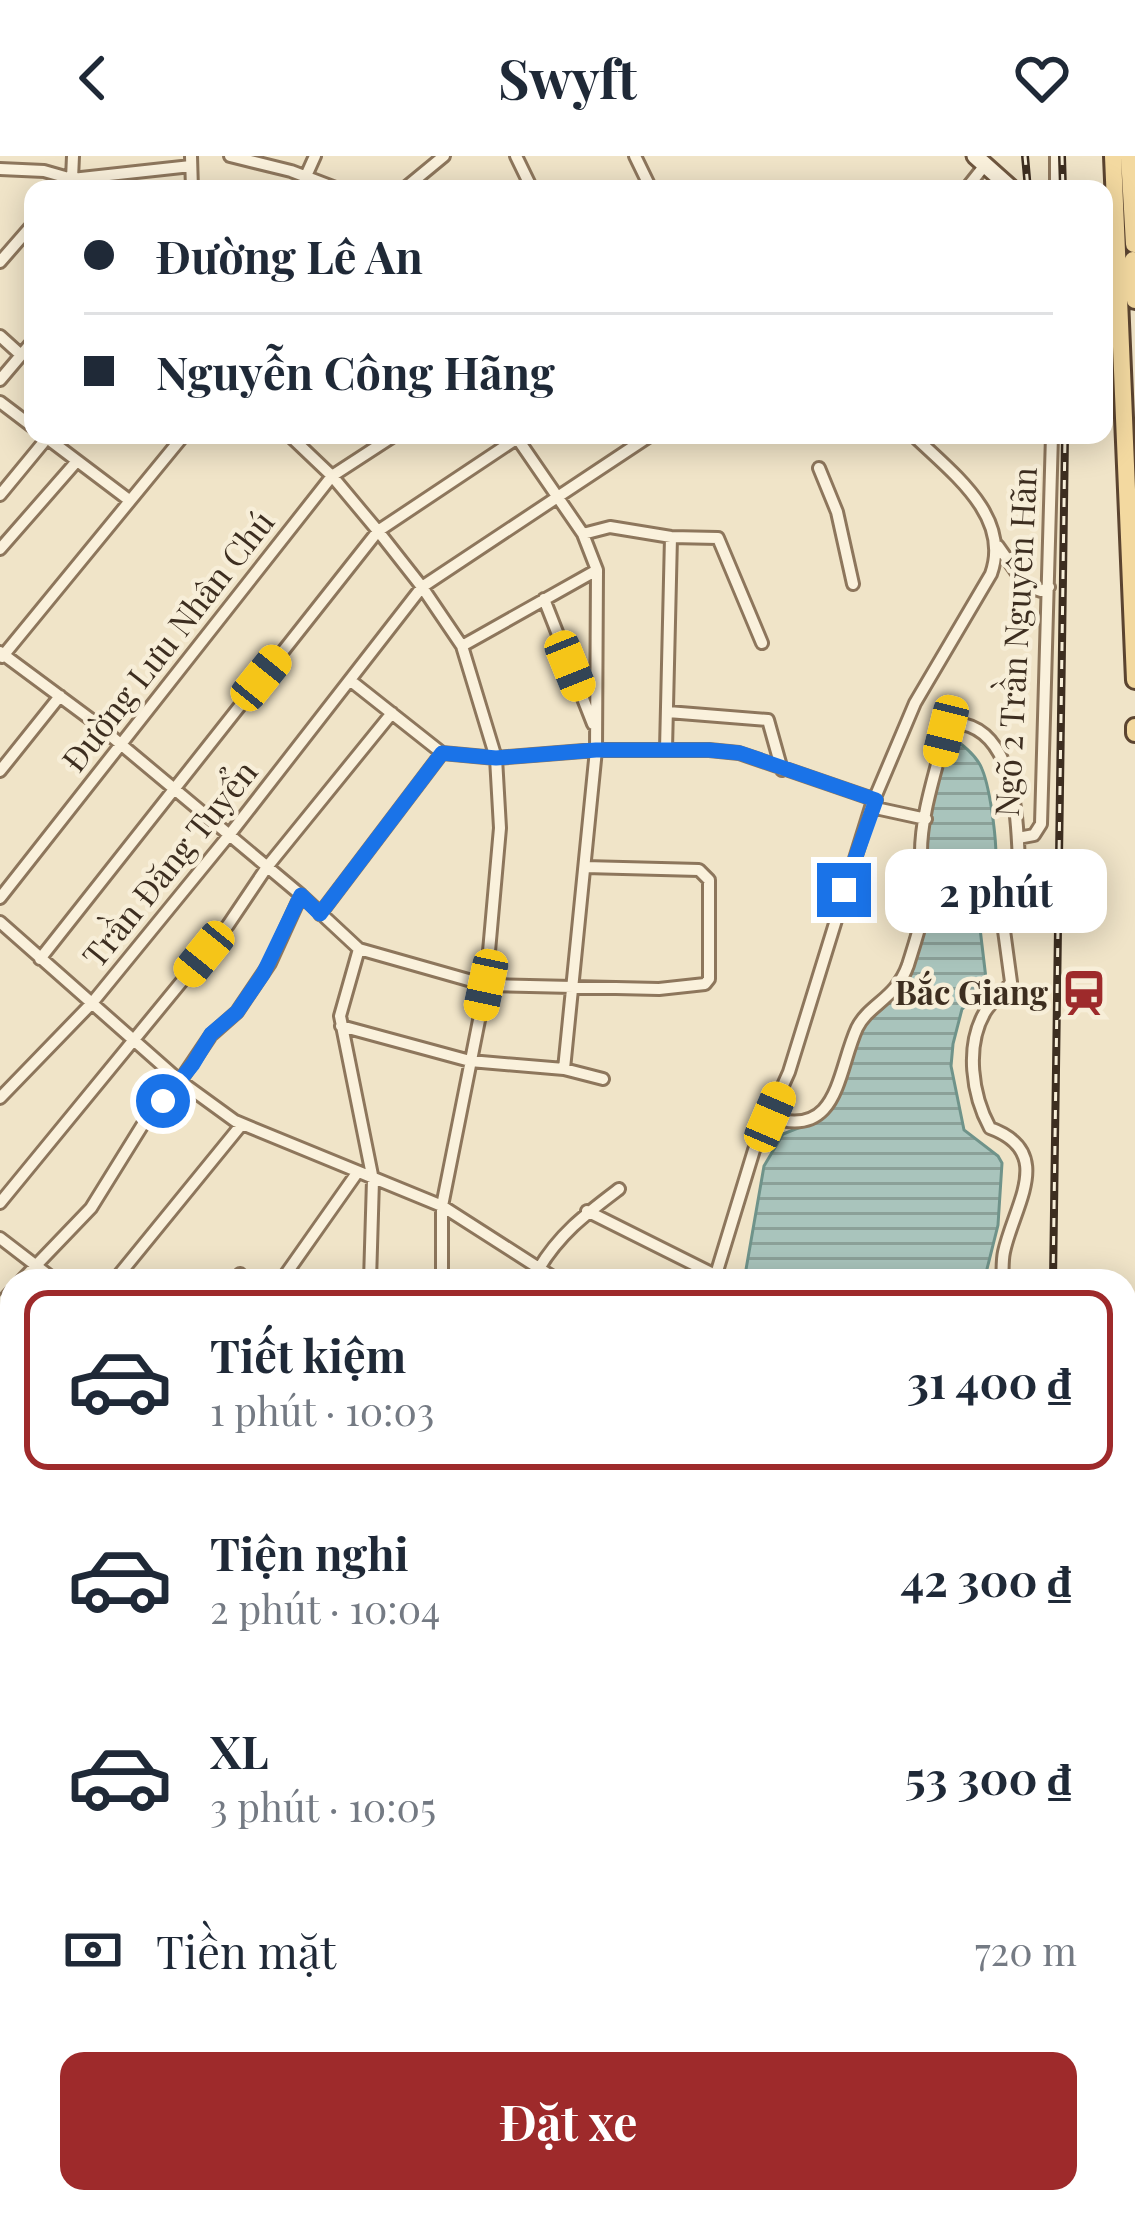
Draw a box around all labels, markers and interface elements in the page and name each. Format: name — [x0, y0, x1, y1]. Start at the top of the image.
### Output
text: Swyft — [498, 42, 637, 114]
icon: back — [60, 45, 126, 111]
icon: heart — [1009, 45, 1075, 111]
text: Đường Lê An — [156, 225, 423, 285]
text: Nguyễn Công Hãng — [156, 341, 555, 401]
street label: Ngõ 2 Trần Nguyên Hãn — [982, 466, 1045, 818]
street label: Đường Lưu Nhân Chú — [51, 500, 282, 779]
car — [540, 626, 600, 706]
car — [224, 639, 298, 717]
car — [920, 692, 972, 770]
street label: Trần Đăng Tuyển — [71, 749, 266, 975]
callout: 2 phút — [886, 848, 1108, 932]
route end — [817, 863, 871, 917]
text: 2 phút — [939, 865, 1053, 917]
car — [167, 915, 241, 993]
car — [461, 946, 511, 1024]
station icon: Bắc Giang — [1059, 968, 1109, 1018]
place label: Bắc Giang — [895, 969, 1049, 1013]
route start — [136, 1074, 190, 1128]
car — [739, 1077, 801, 1157]
text: Tiết kiệm — [210, 1324, 406, 1384]
icon: car — [66, 1326, 174, 1434]
text: 31 400 ₫ — [907, 1350, 1071, 1410]
text: 1 phút · 10:03 — [210, 1384, 434, 1436]
text: Tiện nghi — [210, 1522, 409, 1582]
icon: car — [66, 1524, 174, 1632]
text: 42 300 ₫ — [900, 1548, 1071, 1608]
text: 2 phút · 10:04 — [210, 1582, 440, 1634]
text: XL — [210, 1720, 269, 1780]
icon: car — [66, 1722, 174, 1830]
text: 53 300 ₫ — [905, 1746, 1071, 1806]
text: 3 phút · 10:05 — [210, 1780, 436, 1832]
icon: cash — [60, 1917, 126, 1983]
text: Tiền mặt — [156, 1920, 336, 1980]
text: 720 m — [975, 1924, 1077, 1976]
button: Đặt xe — [60, 2052, 1077, 2190]

